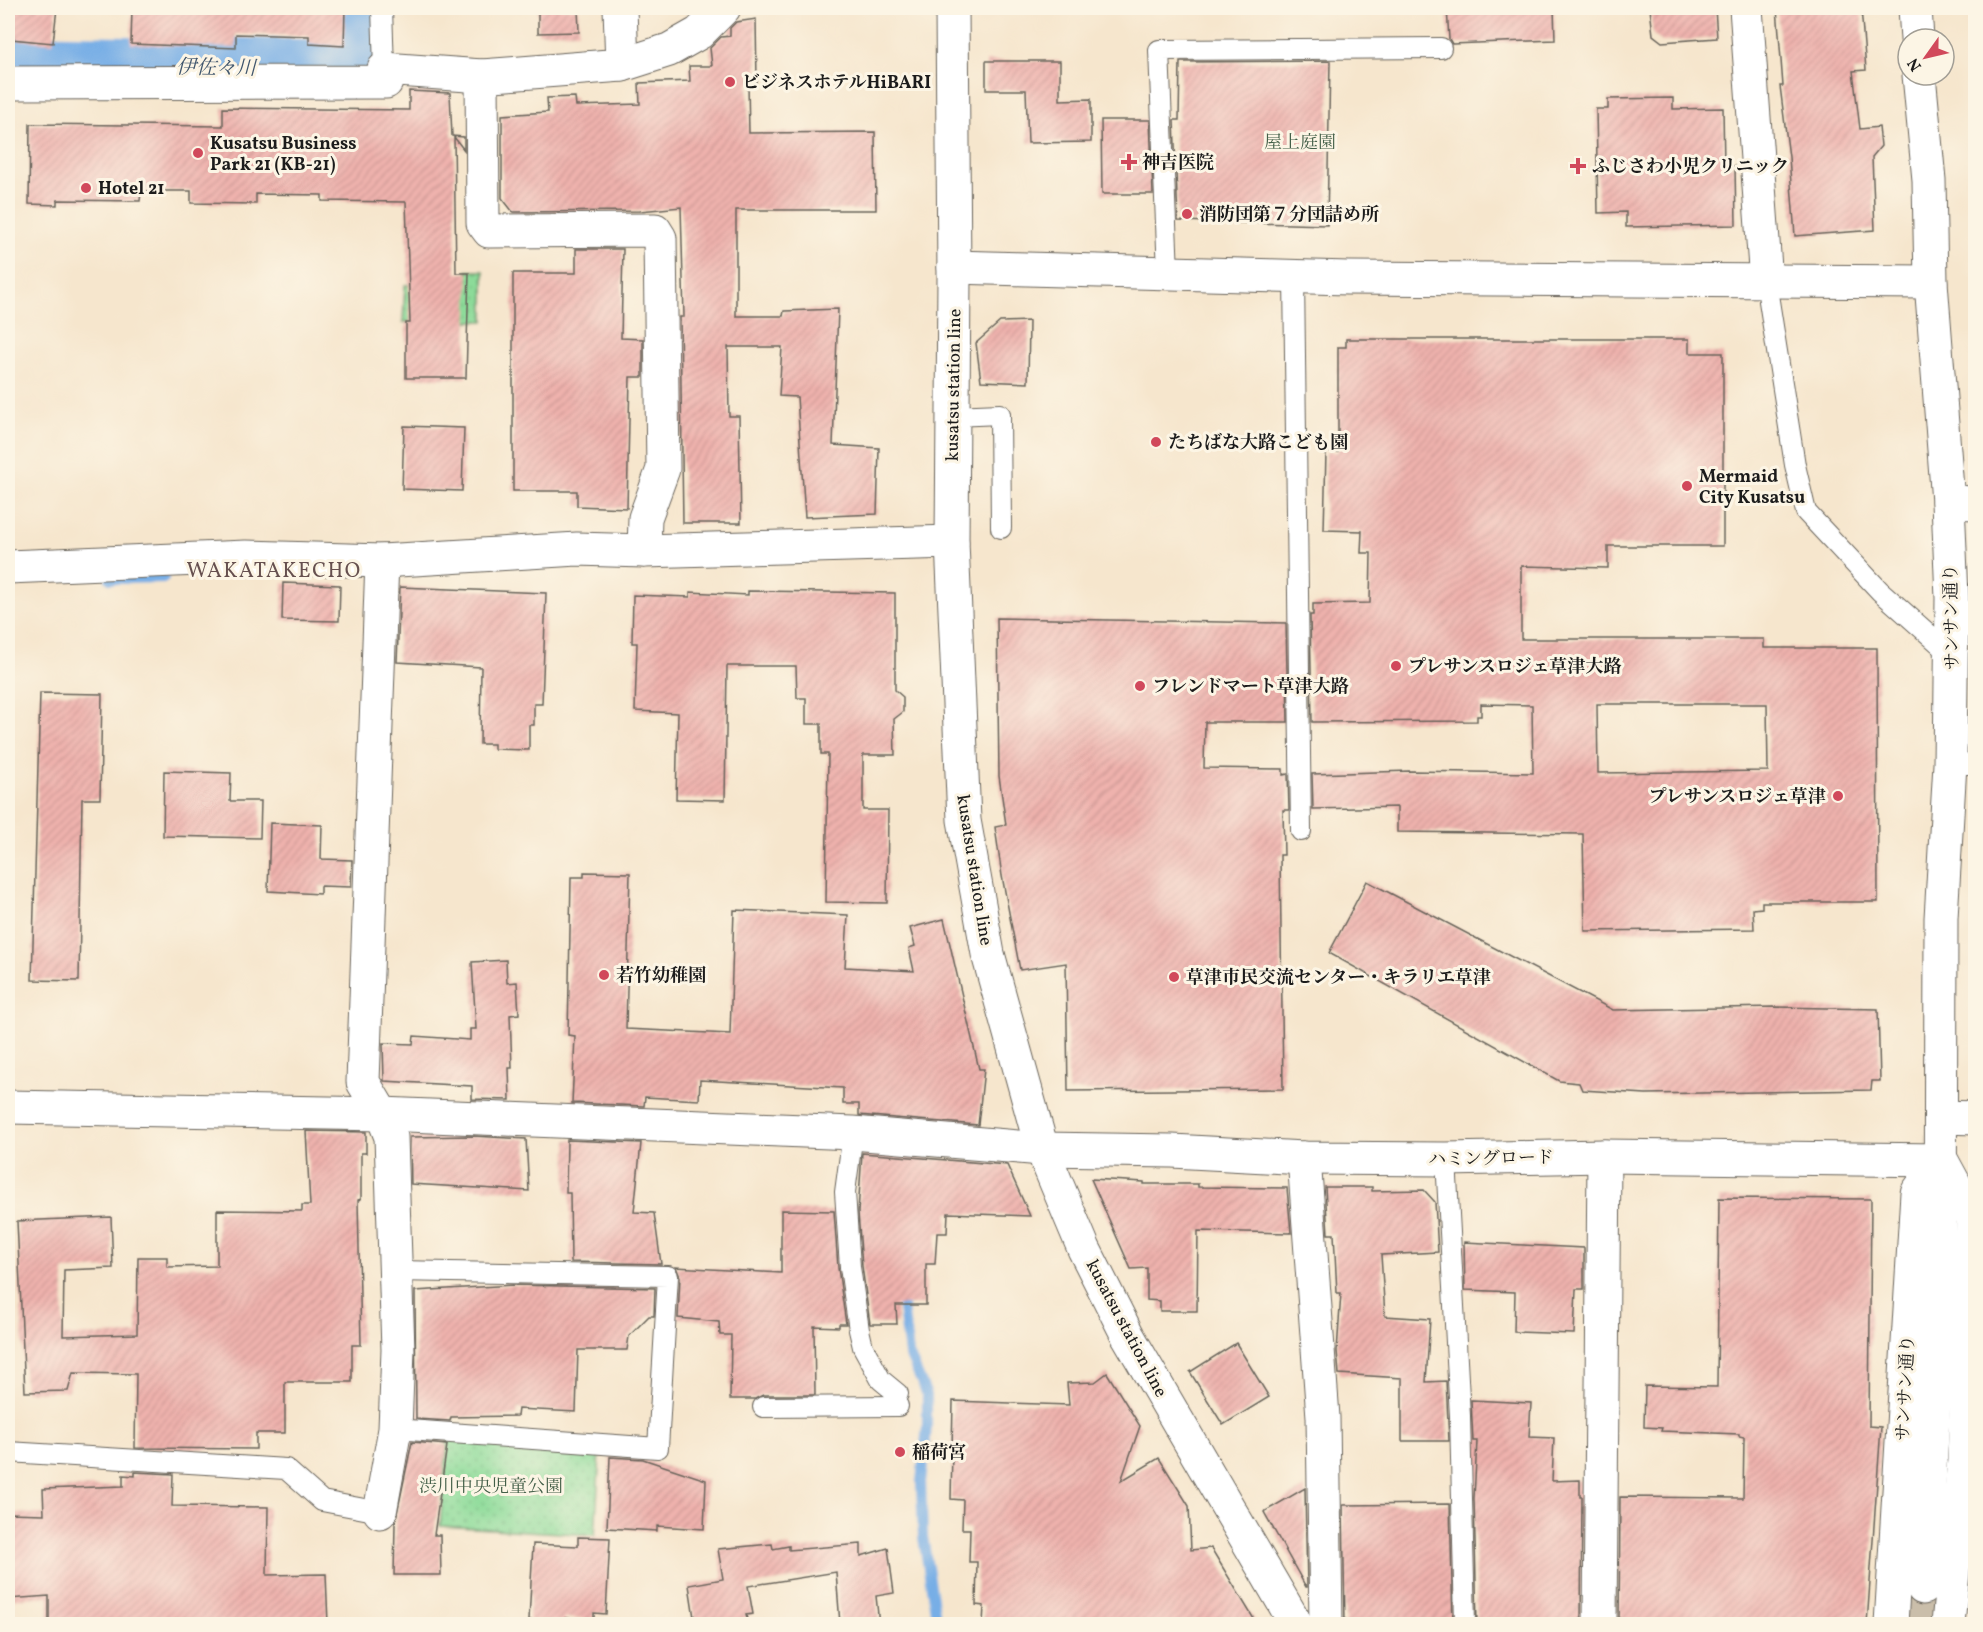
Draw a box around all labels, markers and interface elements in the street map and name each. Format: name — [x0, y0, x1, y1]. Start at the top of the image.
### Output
north arrow — [1896, 27, 1956, 87]
text: N — [1903, 53, 1928, 75]
water label: 伊佐々川 — [176, 54, 258, 84]
place label: ビジネスホテルHiBARI — [742, 71, 931, 96]
marker: ビジネスホテルHiBARI — [723, 75, 737, 89]
park label: 屋上庭園 — [1264, 131, 1336, 156]
place label: Kusatsu Business Park 21 (KB-21) — [210, 132, 357, 178]
marker: Kusatsu Business Park 21 (KB-21) — [191, 146, 205, 160]
place label: 神吉医院 — [1142, 151, 1214, 176]
marker: 神吉医院 — [1120, 153, 1138, 171]
place label: ふじさわ小児クリニック — [1592, 155, 1789, 180]
marker: ふじさわ小児クリニック — [1569, 157, 1587, 175]
place label: Hotel 21 — [98, 177, 165, 202]
marker: Hotel 21 — [79, 181, 93, 195]
place label: 消防団第７分団詰め所 — [1199, 203, 1379, 228]
marker: 消防団第７分団詰め所 — [1180, 207, 1194, 221]
street label: kusatsu station line — [941, 309, 968, 462]
place label: たちばな大路こども園 — [1168, 431, 1348, 456]
marker: たちばな大路こども園 — [1149, 435, 1163, 449]
place label: Mermaid City Kusatsu — [1699, 465, 1805, 511]
marker: Mermaid City Kusatsu — [1680, 479, 1694, 493]
district label: WAKATAKECHO — [186, 557, 362, 586]
street label: サンサン通り — [1939, 564, 1966, 670]
place label: プレサンスロジェ草津大路 — [1408, 655, 1621, 680]
marker: プレサンスロジェ草津大路 — [1389, 659, 1403, 673]
place label: フレンドマート草津大路 — [1152, 675, 1349, 700]
marker: フレンドマート草津大路 — [1133, 679, 1147, 693]
place label: プレサンスロジェ草津 — [1649, 785, 1826, 810]
marker: プレサンスロジェ草津 — [1831, 789, 1845, 803]
street label: kusatsu station line — [949, 793, 998, 948]
place label: 若竹幼稚園 — [616, 964, 706, 989]
place label: 草津市民交流センター・キラリエ草津 — [1186, 966, 1491, 991]
marker: 若竹幼稚園 — [597, 968, 611, 982]
marker: 草津市民交流センター・キラリエ草津 — [1167, 970, 1181, 984]
street label: ハミングロード — [1428, 1146, 1554, 1173]
street label: kusatsu station line — [1079, 1255, 1173, 1402]
street label: サンサン通り — [1891, 1334, 1922, 1442]
place label: 稲荷宮 — [912, 1441, 966, 1466]
marker: 稲荷宮 — [893, 1445, 907, 1459]
park label: 渋川中央児童公園 — [419, 1475, 563, 1500]

